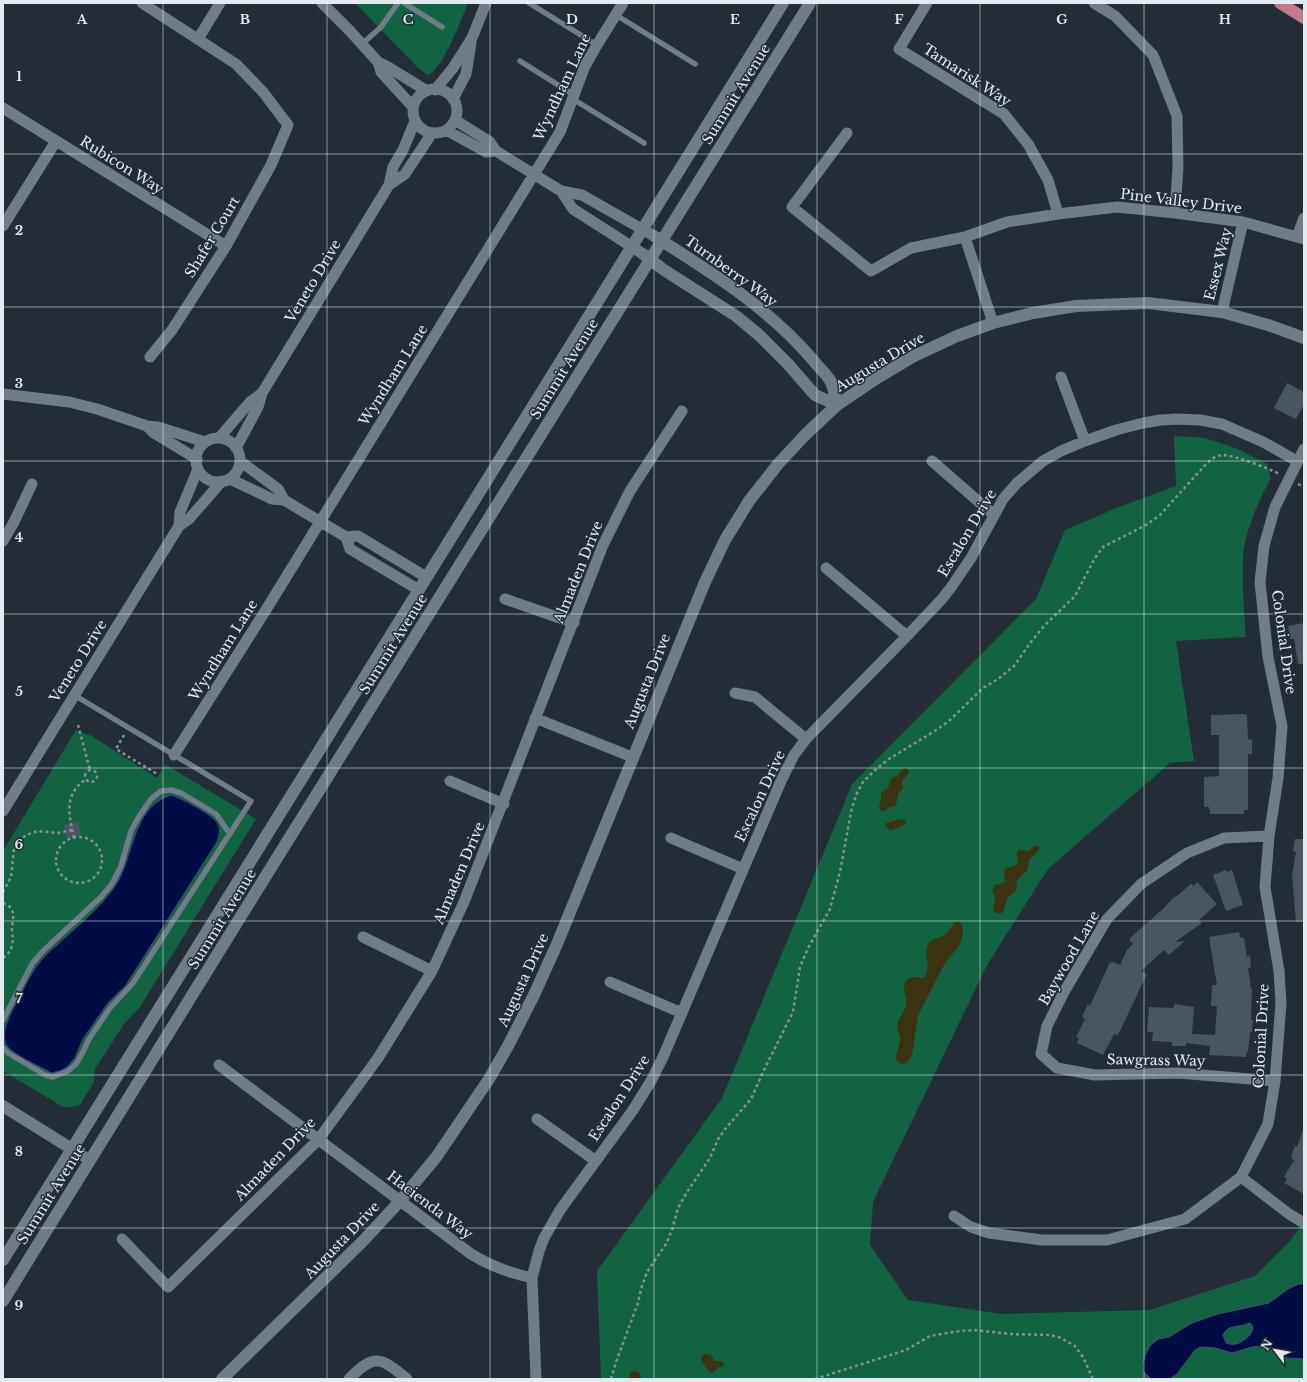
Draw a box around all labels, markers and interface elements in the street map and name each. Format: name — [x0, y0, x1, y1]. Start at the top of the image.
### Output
text: A — [76, 11, 88, 28]
text: B — [240, 11, 250, 28]
text: C — [403, 11, 414, 28]
text: D — [566, 11, 578, 28]
text: E — [730, 11, 740, 28]
text: F — [895, 11, 904, 28]
text: G — [1056, 11, 1068, 28]
text: H — [1219, 11, 1231, 28]
street label: Wyndham Lane — [529, 31, 595, 144]
street label: Summit Avenue — [698, 40, 774, 148]
street label: Tamarisk Way — [919, 40, 1015, 110]
text: 1 — [16, 68, 22, 85]
street label: Rubicon Way — [77, 132, 167, 198]
street label: Pine Valley Drive — [1119, 185, 1243, 217]
street label: Shafer Court — [181, 192, 244, 281]
text: 2 — [15, 222, 23, 239]
street label: Essex Way — [1200, 226, 1236, 302]
street label: Turnberry Way — [681, 231, 781, 311]
street label: Veneto Drive — [281, 236, 345, 327]
street label: Summit Avenue — [526, 315, 602, 423]
street label: Wyndham Lane — [354, 321, 431, 430]
street label: Augusta Drive — [831, 328, 928, 396]
text: 3 — [15, 375, 23, 392]
street label: Escalon Drive — [934, 486, 1000, 580]
street label: Almaden Drive — [549, 518, 607, 627]
text: 4 — [15, 529, 24, 546]
street label: Colonial Drive — [1268, 589, 1300, 695]
street label: Summit Avenue — [355, 590, 431, 698]
street label: Wyndham Lane — [184, 596, 261, 705]
street label: Veneto Drive — [45, 616, 111, 706]
street label: Augusta Drive — [619, 631, 674, 732]
text: 5 — [15, 683, 23, 700]
street label: Escalon Drive — [731, 747, 789, 845]
street label: Almaden Drive — [429, 819, 489, 928]
text: 6 — [15, 836, 24, 853]
street label: Summit Avenue — [184, 865, 260, 973]
street label: Baywood Lane — [1035, 908, 1103, 1008]
street label: Augusta Drive — [493, 930, 553, 1031]
street label: Colonial Drive — [1249, 983, 1273, 1089]
text: 7 — [16, 990, 23, 1007]
street label: Sawgrass Way — [1106, 1050, 1206, 1070]
street label: Escalon Drive — [584, 1052, 654, 1144]
street label: Almaden Drive — [230, 1113, 319, 1205]
street label: Summit Avenue — [13, 1140, 89, 1248]
text: 8 — [15, 1143, 23, 1160]
street label: Hacienda Way — [384, 1167, 477, 1243]
street label: Augusta Drive — [300, 1197, 384, 1283]
text: 9 — [15, 1297, 24, 1314]
north arrow — [1255, 1330, 1295, 1370]
text: N — [1258, 1336, 1276, 1353]

